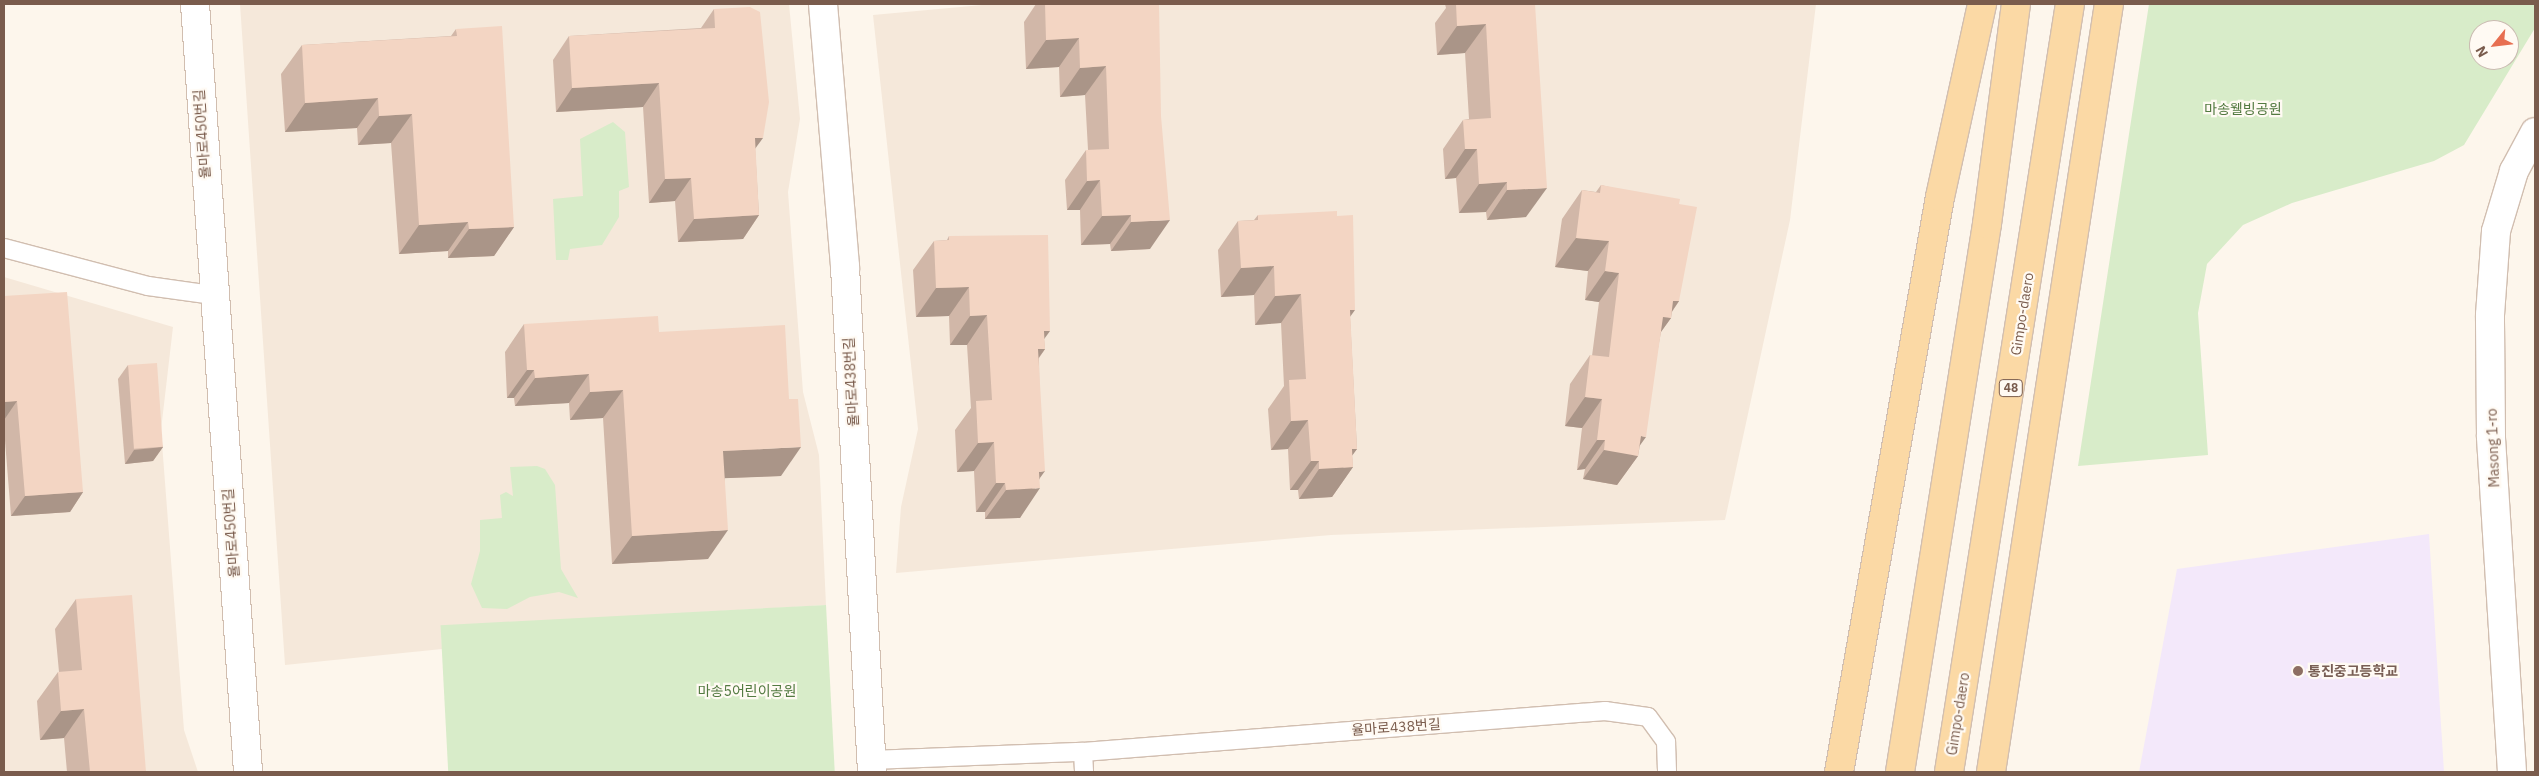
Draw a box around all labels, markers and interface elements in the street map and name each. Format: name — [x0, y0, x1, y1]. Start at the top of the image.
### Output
north arrow — [2469, 20, 2519, 70]
text: N — [2471, 43, 2492, 61]
street label: 율마로450번길 — [190, 89, 214, 179]
park label: 마송웰빙공원 — [2204, 101, 2282, 117]
street label: Gimpo-daero — [2007, 271, 2037, 357]
street label: 율마로438번길 — [840, 337, 862, 427]
road number: 48 — [1998, 378, 2024, 398]
street label: Masong 1-ro — [2483, 408, 2503, 488]
street label: 율마로450번길 — [219, 488, 243, 578]
place label: 통진중고등학교 — [2308, 663, 2398, 679]
marker: 통진중고등학교 — [2292, 665, 2304, 677]
street label: Gimpo-daero — [1943, 671, 1973, 757]
park label: 마송5어린이공원 — [698, 683, 796, 699]
street label: 율마로438번길 — [1351, 715, 1441, 739]

